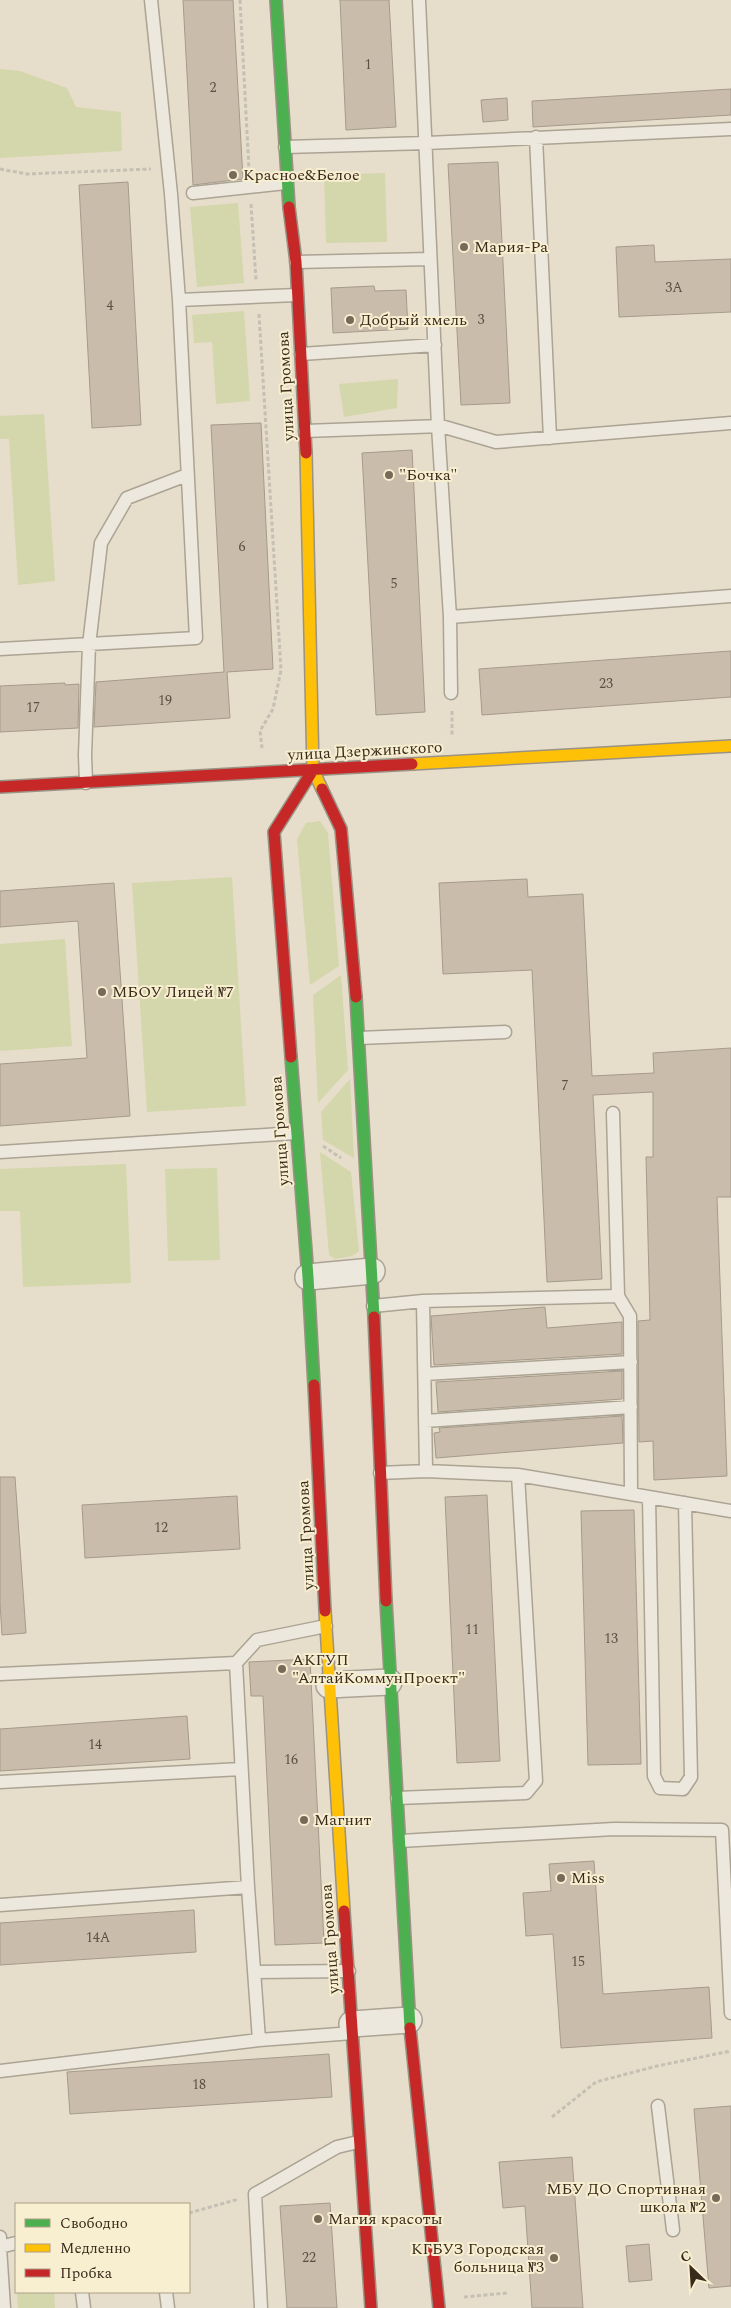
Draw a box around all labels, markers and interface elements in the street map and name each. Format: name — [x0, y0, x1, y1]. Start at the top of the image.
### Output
house number: 1 — [365, 54, 372, 75]
house number: 2 — [210, 77, 217, 98]
place label: Красное&Белое — [243, 163, 360, 187]
marker: Красное&Белое — [227, 169, 239, 181]
place label: Мария-Ра — [474, 235, 548, 259]
marker: Мария-Ра — [458, 241, 470, 253]
house number: 3А — [665, 277, 683, 298]
house number: 4 — [107, 295, 114, 316]
place label: Добрый хмель — [360, 308, 467, 332]
house number: 3 — [478, 309, 485, 330]
marker: Добрый хмель — [344, 314, 356, 326]
street label: улица Громова — [271, 330, 301, 443]
place label: "Бочка" — [399, 463, 457, 487]
marker: "Бочка" — [383, 469, 395, 481]
house number: 6 — [239, 536, 246, 557]
house number: 5 — [391, 573, 398, 594]
house number: 23 — [599, 673, 613, 694]
house number: 19 — [158, 690, 172, 711]
house number: 17 — [26, 697, 40, 718]
street label: улица Дзержинского — [286, 735, 443, 767]
place label: МБОУ Лицей №7 — [112, 980, 234, 1004]
marker: МБОУ Лицей №7 — [96, 986, 108, 998]
street label: улица Громова — [264, 1075, 296, 1188]
house number: 7 — [562, 1075, 569, 1096]
street label: улица Громова — [291, 1479, 321, 1592]
house number: 12 — [154, 1517, 168, 1538]
house number: 11 — [465, 1619, 479, 1640]
house number: 13 — [604, 1628, 618, 1649]
place label: АКГУП "АлтайКоммунПроект" — [292, 1648, 465, 1690]
marker: АКГУП "АлтайКоммунПроект" — [276, 1663, 288, 1675]
house number: 14 — [88, 1734, 102, 1755]
house number: 16 — [284, 1749, 298, 1770]
place label: Магнит — [314, 1808, 372, 1832]
marker: Магнит — [298, 1814, 310, 1826]
place label: Miss — [571, 1866, 605, 1890]
marker: Miss — [555, 1872, 567, 1884]
street label: улица Громова — [314, 1883, 346, 1996]
house number: 14А — [86, 1927, 111, 1948]
house number: 15 — [571, 1951, 585, 1972]
house number: 18 — [192, 2074, 206, 2095]
place label: МБУ ДО Спортивная школа №2 — [546, 2177, 706, 2219]
marker: МБУ ДО Спортивная школа №2 — [710, 2192, 722, 2204]
legend — [15, 2203, 190, 2293]
place label: Магия красоты — [328, 2207, 443, 2231]
text: Свободно — [60, 2212, 128, 2235]
marker: Магия красоты — [312, 2213, 324, 2225]
text: Медленно — [60, 2237, 131, 2260]
place label: КГБУЗ Городская больница №3 — [411, 2237, 544, 2279]
north arrow — [666, 2243, 716, 2293]
text: С — [677, 2245, 695, 2268]
house number: 22 — [302, 2247, 316, 2268]
marker: КГБУЗ Городская больница №3 — [548, 2252, 560, 2264]
text: Пробка — [60, 2262, 113, 2285]

